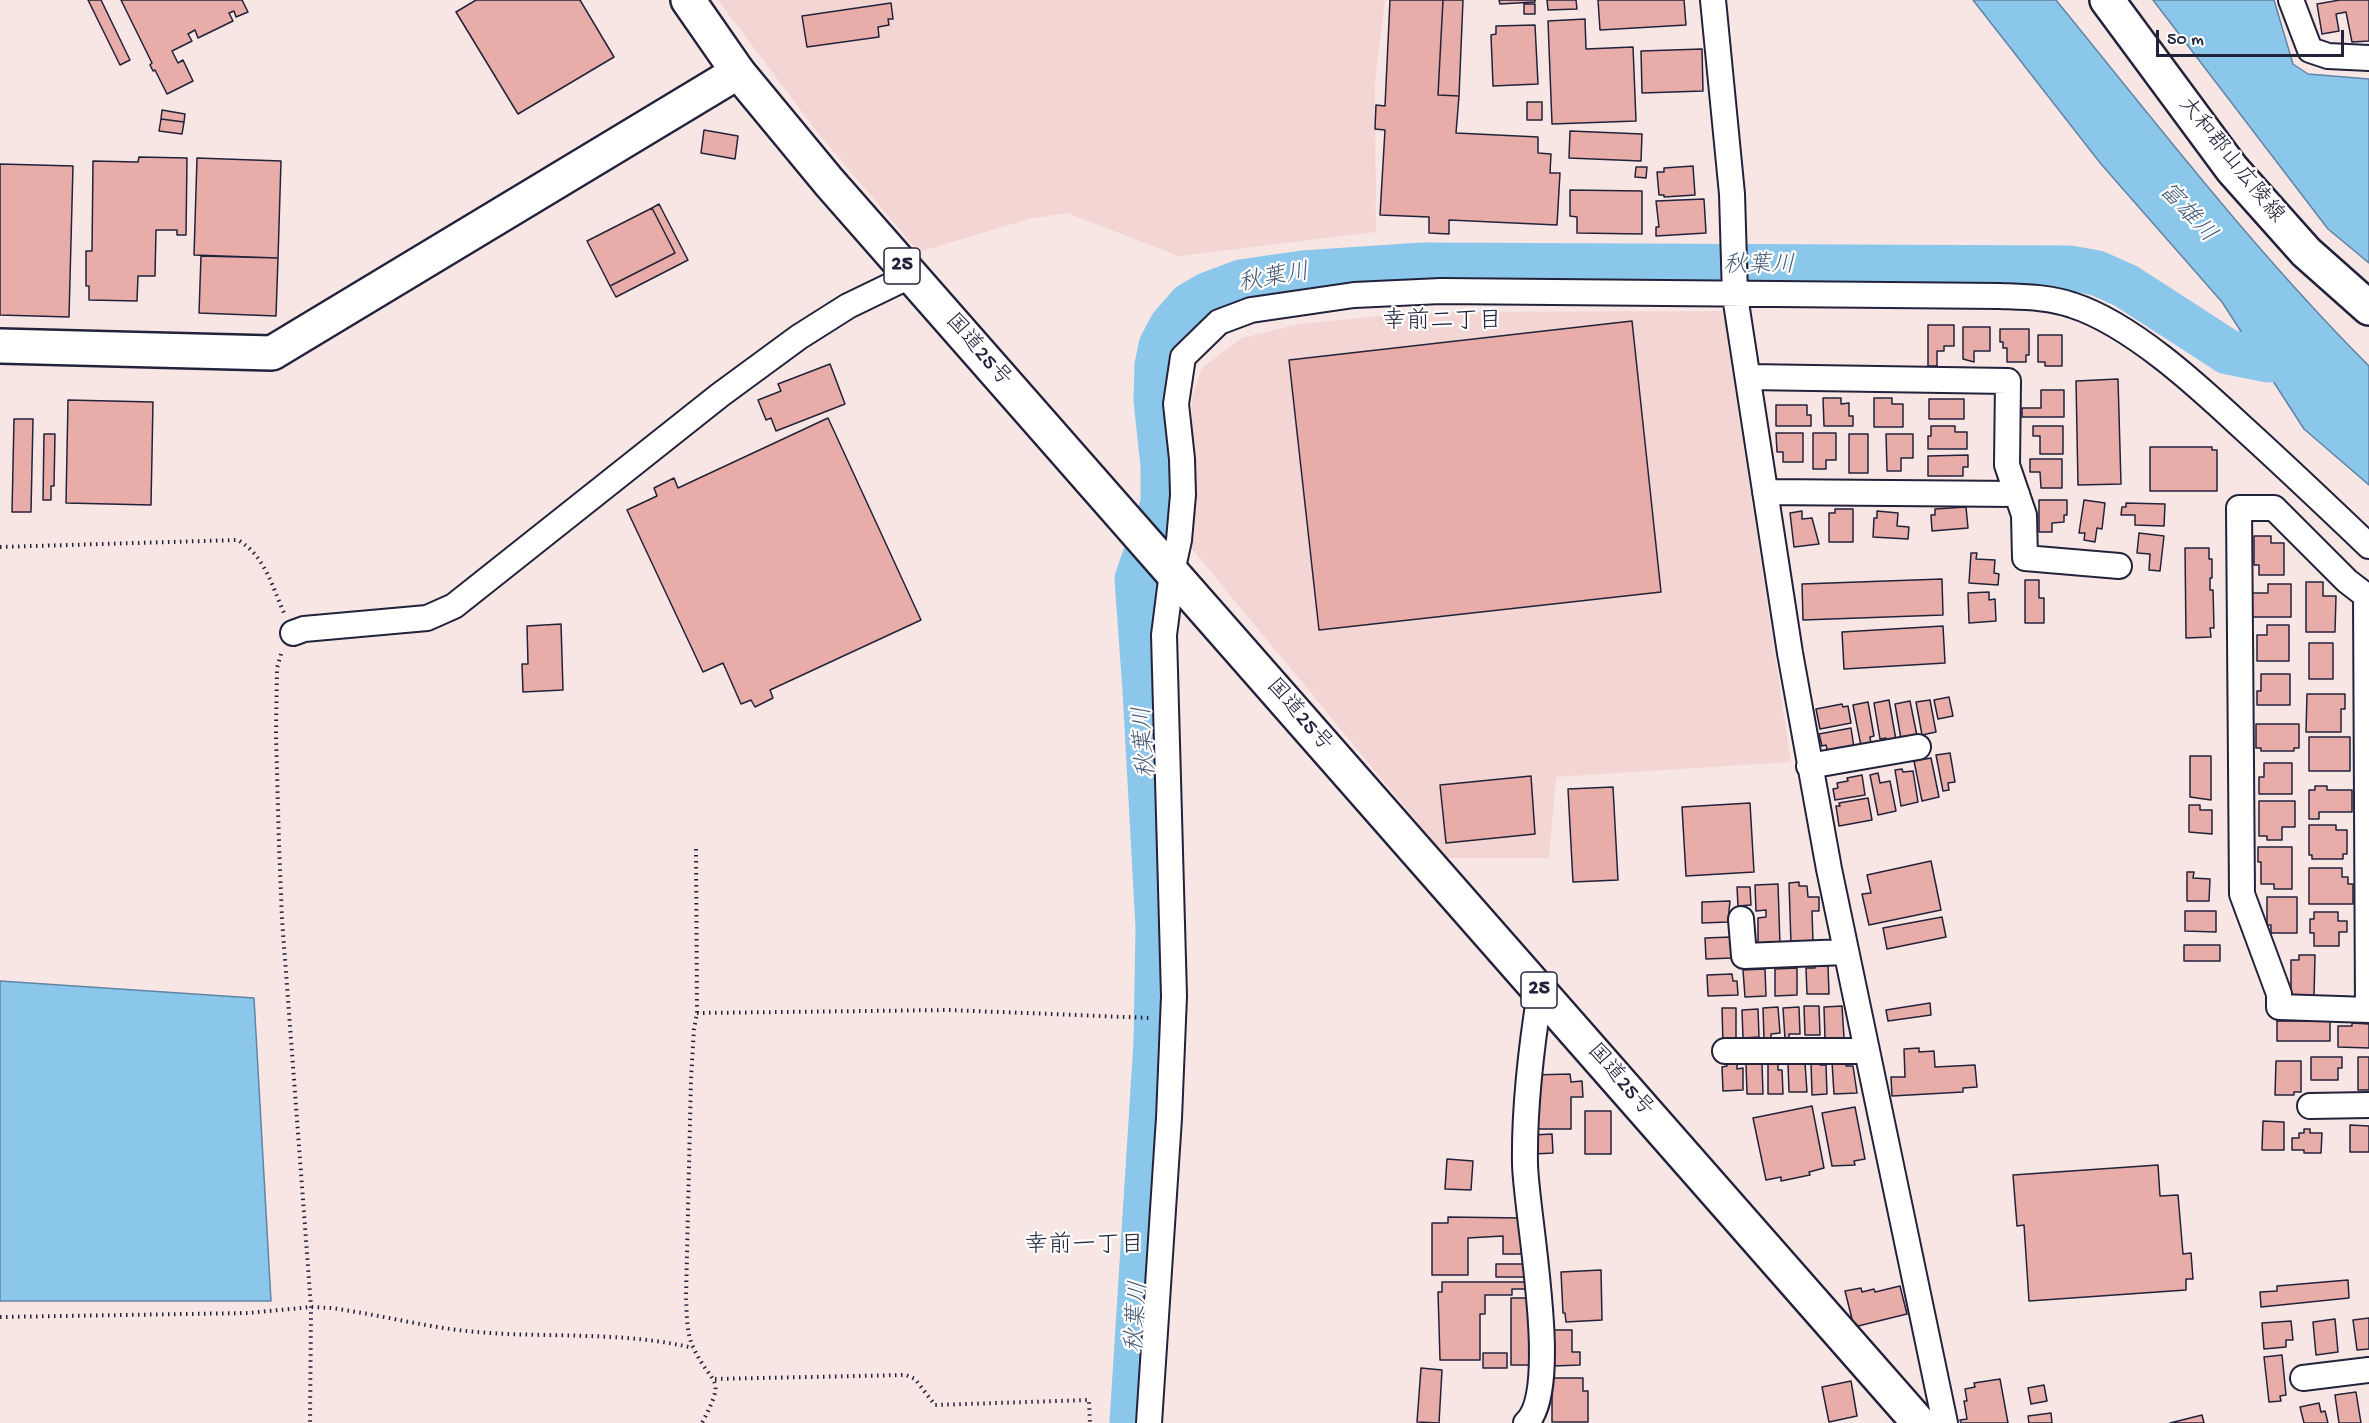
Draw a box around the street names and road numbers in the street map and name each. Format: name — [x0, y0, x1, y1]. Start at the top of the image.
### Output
street label: 大和郡山広陵線 — [2171, 93, 2289, 229]
road number: 25 — [884, 248, 920, 284]
street label: 国道25号 — [938, 309, 1016, 393]
street label: 国道25号 — [1259, 674, 1337, 758]
road number: 25 — [1521, 972, 1557, 1008]
street label: 国道25号 — [1580, 1039, 1658, 1123]

